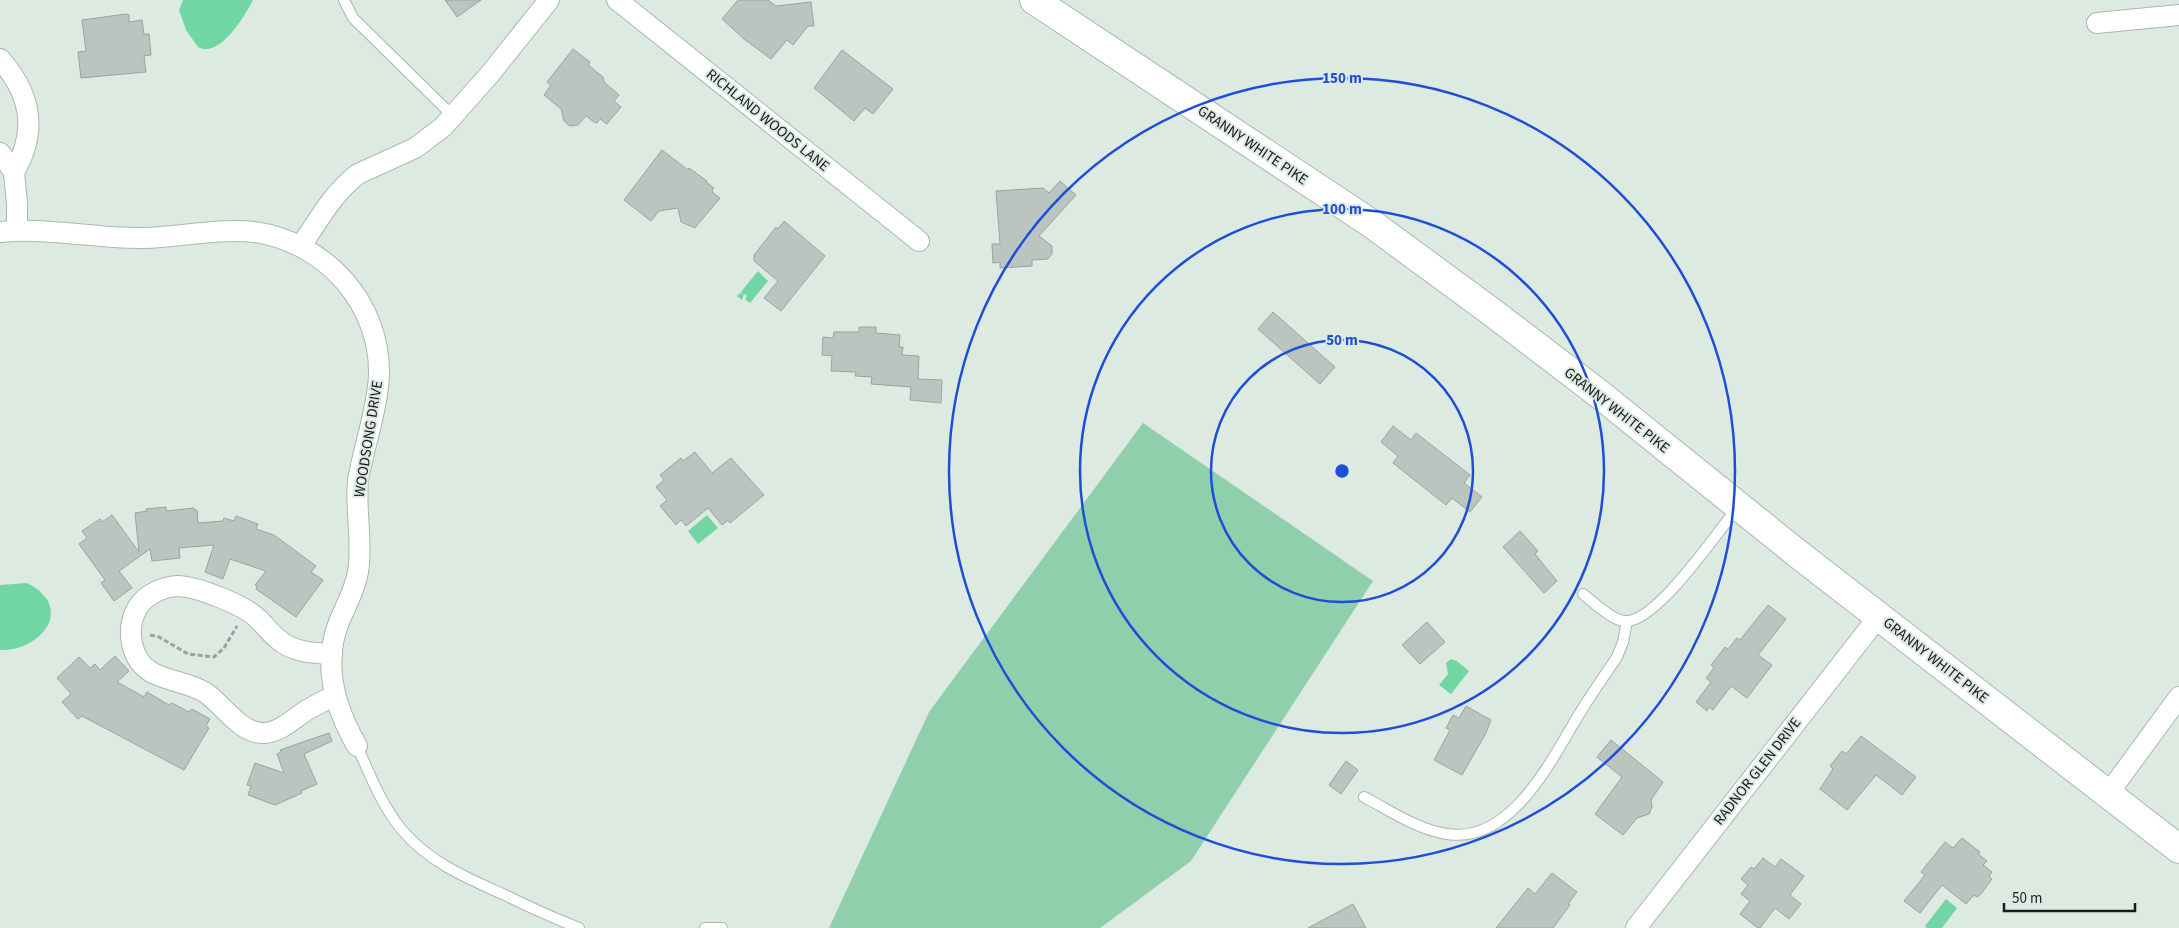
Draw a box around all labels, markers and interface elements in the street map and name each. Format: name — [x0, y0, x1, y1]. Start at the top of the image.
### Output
street label: RICHLAND WOODS LANE — [702, 64, 834, 177]
text: 150 m — [1322, 68, 1362, 89]
street label: GRANNY WHITE PIKE — [1193, 101, 1312, 190]
text: 100 m — [1322, 199, 1362, 220]
text: 50 m — [1326, 330, 1358, 351]
street label: GRANNY WHITE PIKE — [1559, 362, 1674, 458]
street label: WOODSONG DRIVE — [349, 379, 388, 499]
centre of rings — [1333, 462, 1351, 480]
street label: GRANNY WHITE PIKE — [1878, 612, 1993, 708]
street label: RADNOR GLEN DRIVE — [1709, 713, 1806, 830]
scale bar — [2004, 880, 2135, 912]
text: 50 m — [2012, 888, 2042, 909]

